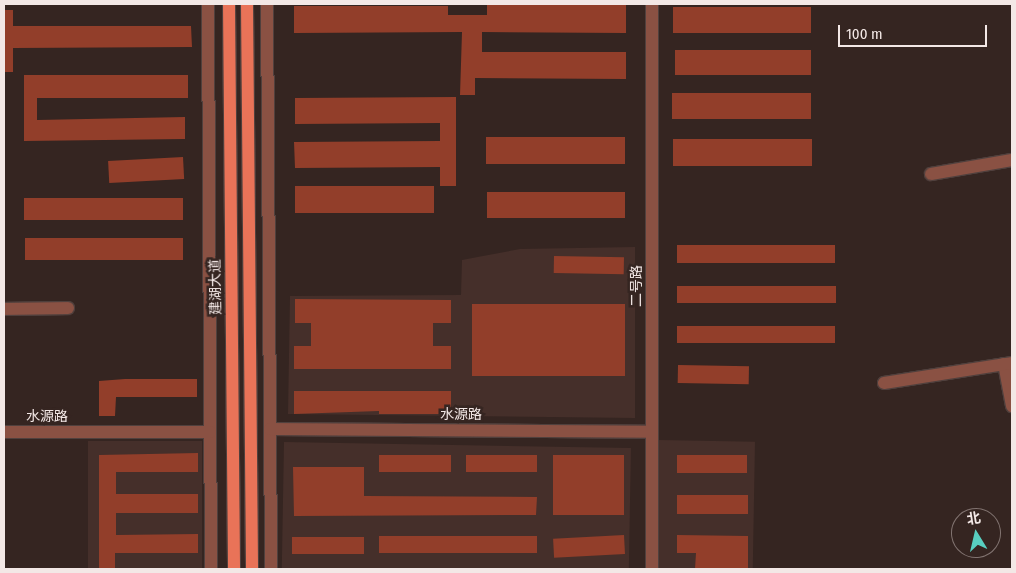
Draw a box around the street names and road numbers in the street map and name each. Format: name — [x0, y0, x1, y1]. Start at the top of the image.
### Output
street label: 建湖大道 — [207, 259, 225, 315]
street label: 二号路 — [629, 265, 645, 307]
street label: 水源路 — [440, 407, 482, 423]
street label: 水源路 — [26, 409, 68, 425]

